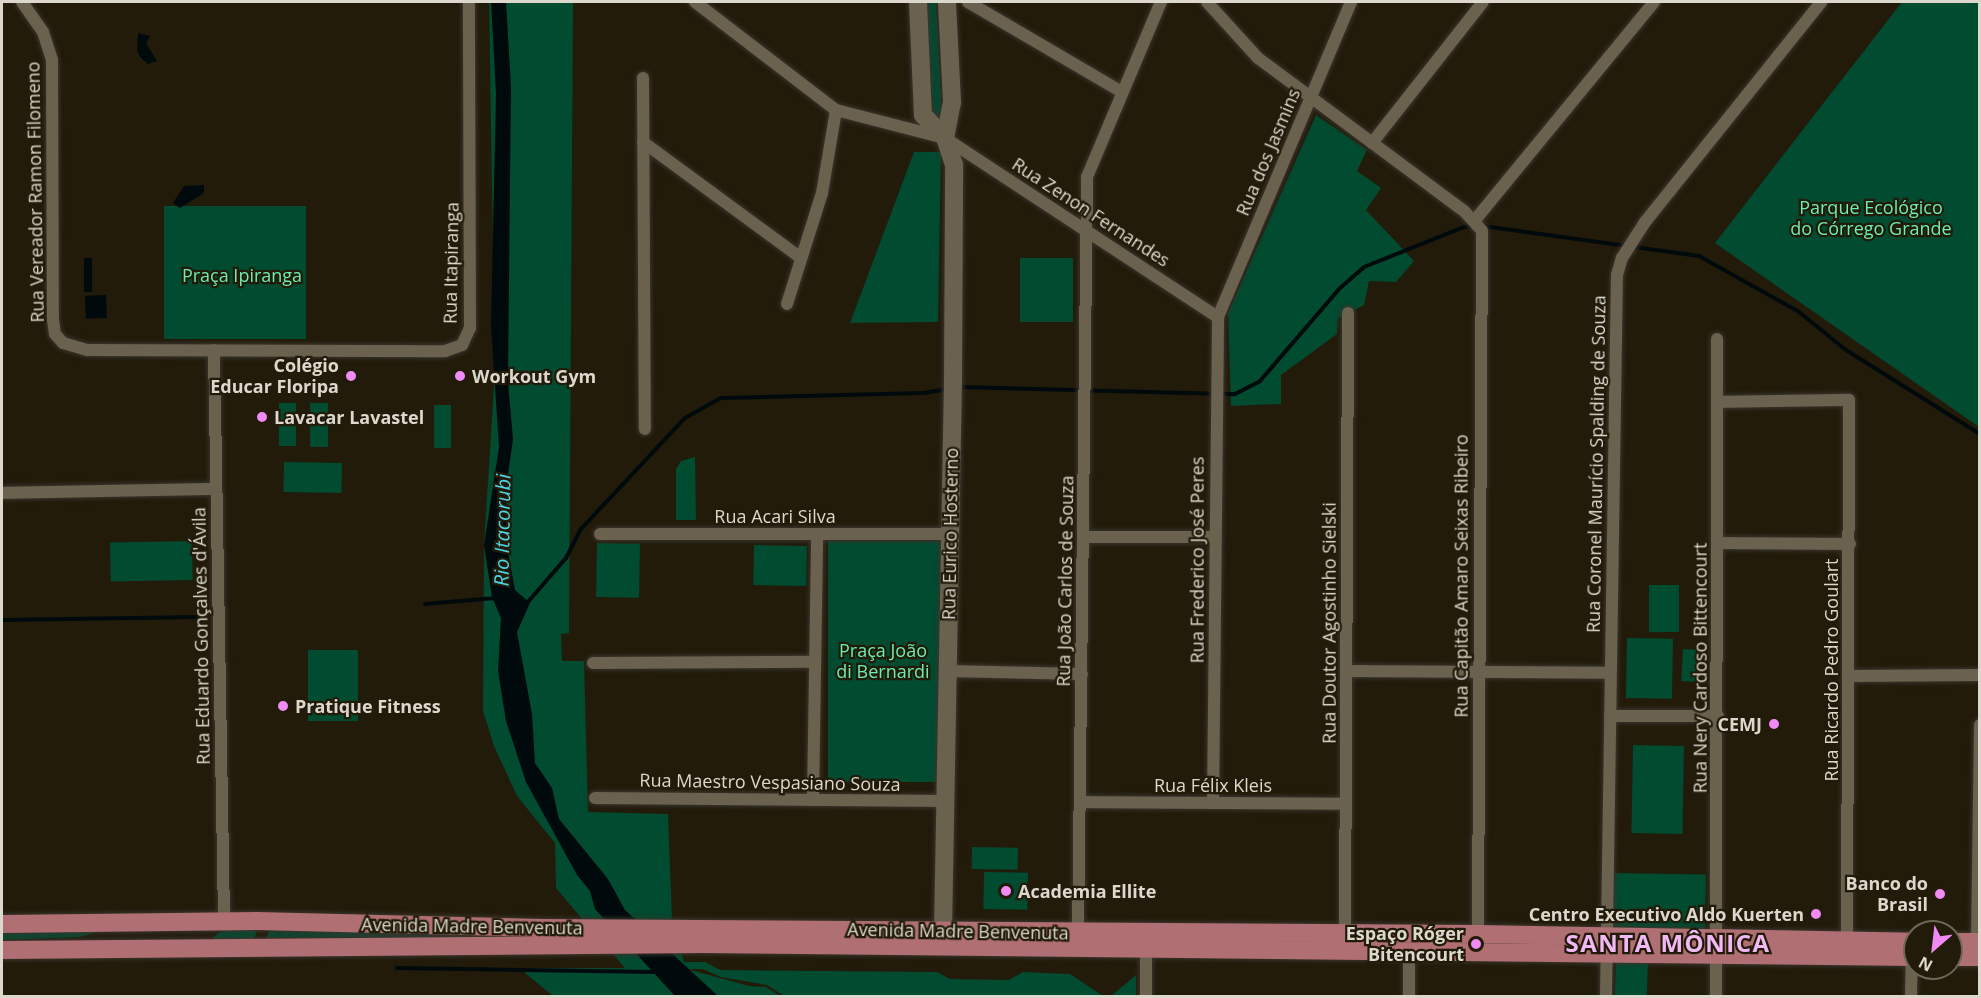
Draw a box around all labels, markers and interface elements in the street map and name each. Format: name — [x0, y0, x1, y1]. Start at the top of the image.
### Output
street label: Rua Vereador Ramon Filomeno — [22, 61, 48, 323]
street label: Rua dos Jasmins — [1231, 85, 1305, 219]
street label: Rua Zenon Fernandes — [1008, 153, 1174, 271]
park label: Parque Ecológico do Córrego Grande — [1790, 197, 1952, 240]
street label: Rua Itapiranga — [439, 202, 463, 324]
park label: Praça Ipiranga — [182, 264, 302, 286]
street label: Rua Coronel Maurício Spalding de Souza — [1582, 295, 1610, 633]
place label: Colégio Educar Floripa — [210, 355, 339, 398]
place label: Workout Gym — [472, 365, 596, 387]
marker: Colégio Educar Floripa — [344, 369, 358, 383]
marker: Workout Gym — [453, 369, 467, 383]
place label: Lavacar Lavastel — [274, 406, 424, 428]
marker: Lavacar Lavastel — [255, 410, 269, 424]
street label: Rua Capitão Amaro Seixas Ribeiro — [1450, 434, 1472, 718]
street label: Rua Eurico Hosterno — [938, 448, 962, 620]
street label: Rua Frederico José Peres — [1186, 457, 1208, 663]
water label: Rio Itacorubi — [489, 473, 515, 587]
street label: Rua João Carlos de Souza — [1052, 475, 1078, 687]
street label: Rua Doutor Agostinho Sielski — [1318, 502, 1340, 744]
street label: Rua Acari Silva — [714, 505, 836, 527]
street label: Rua Eduardo Gonçalves d'Ávila — [188, 507, 214, 765]
street label: Rua Nery Cardoso Bittencourt — [1689, 543, 1711, 793]
street label: Rua Ricardo Pedro Goulart — [1820, 558, 1842, 782]
park label: Praça João di Bernardi — [836, 640, 930, 682]
place label: Pratique Fitness — [295, 695, 441, 717]
marker: Pratique Fitness — [276, 699, 290, 713]
place label: CEMJ — [1718, 713, 1762, 735]
marker: CEMJ — [1767, 717, 1781, 731]
street label: Rua Maestro Vespasiano Souza — [639, 769, 901, 795]
street label: Rua Félix Kleis — [1154, 774, 1272, 796]
place label: Banco do Brasil — [1846, 873, 1928, 916]
place label: Academia Ellite — [1018, 880, 1156, 902]
marker: Academia Ellite — [999, 884, 1013, 898]
marker: Banco do Brasil — [1933, 887, 1947, 901]
place label: Centro Executivo Aldo Kuerten — [1529, 903, 1804, 925]
marker: Centro Executivo Aldo Kuerten — [1809, 907, 1823, 921]
street label: Avenida Madre Benvenuta — [361, 913, 583, 939]
street label: Avenida Madre Benvenuta — [847, 918, 1069, 944]
north arrow — [1903, 920, 1963, 980]
place label: Espaço Róger Bitencourt — [1346, 923, 1464, 966]
district label: SANTA MÔNICA — [1565, 929, 1771, 957]
marker: Espaço Róger Bitencourt — [1469, 937, 1483, 951]
text: N — [1915, 951, 1936, 977]

